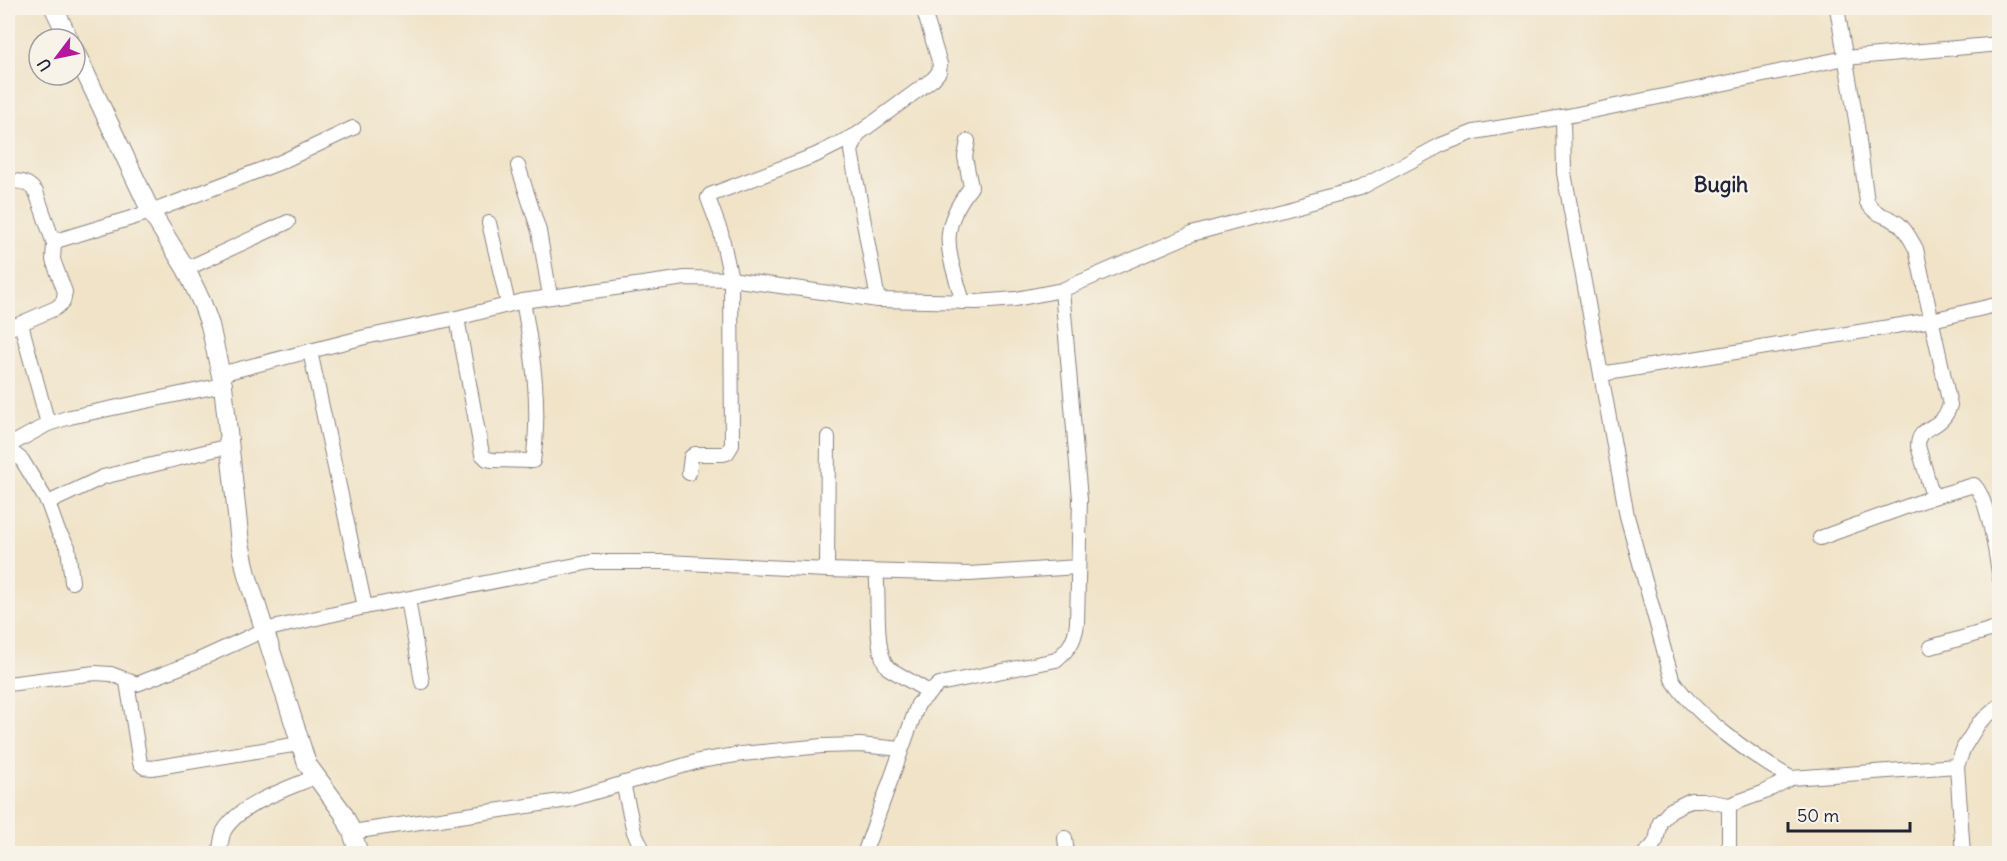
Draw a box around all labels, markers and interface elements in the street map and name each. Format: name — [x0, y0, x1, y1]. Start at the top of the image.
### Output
north arrow — [27, 27, 87, 87]
text: U — [33, 55, 56, 75]
district label: Bugih — [1694, 171, 1748, 198]
scale bar — [1788, 795, 1910, 833]
text: 50 m — [1797, 804, 1839, 827]

